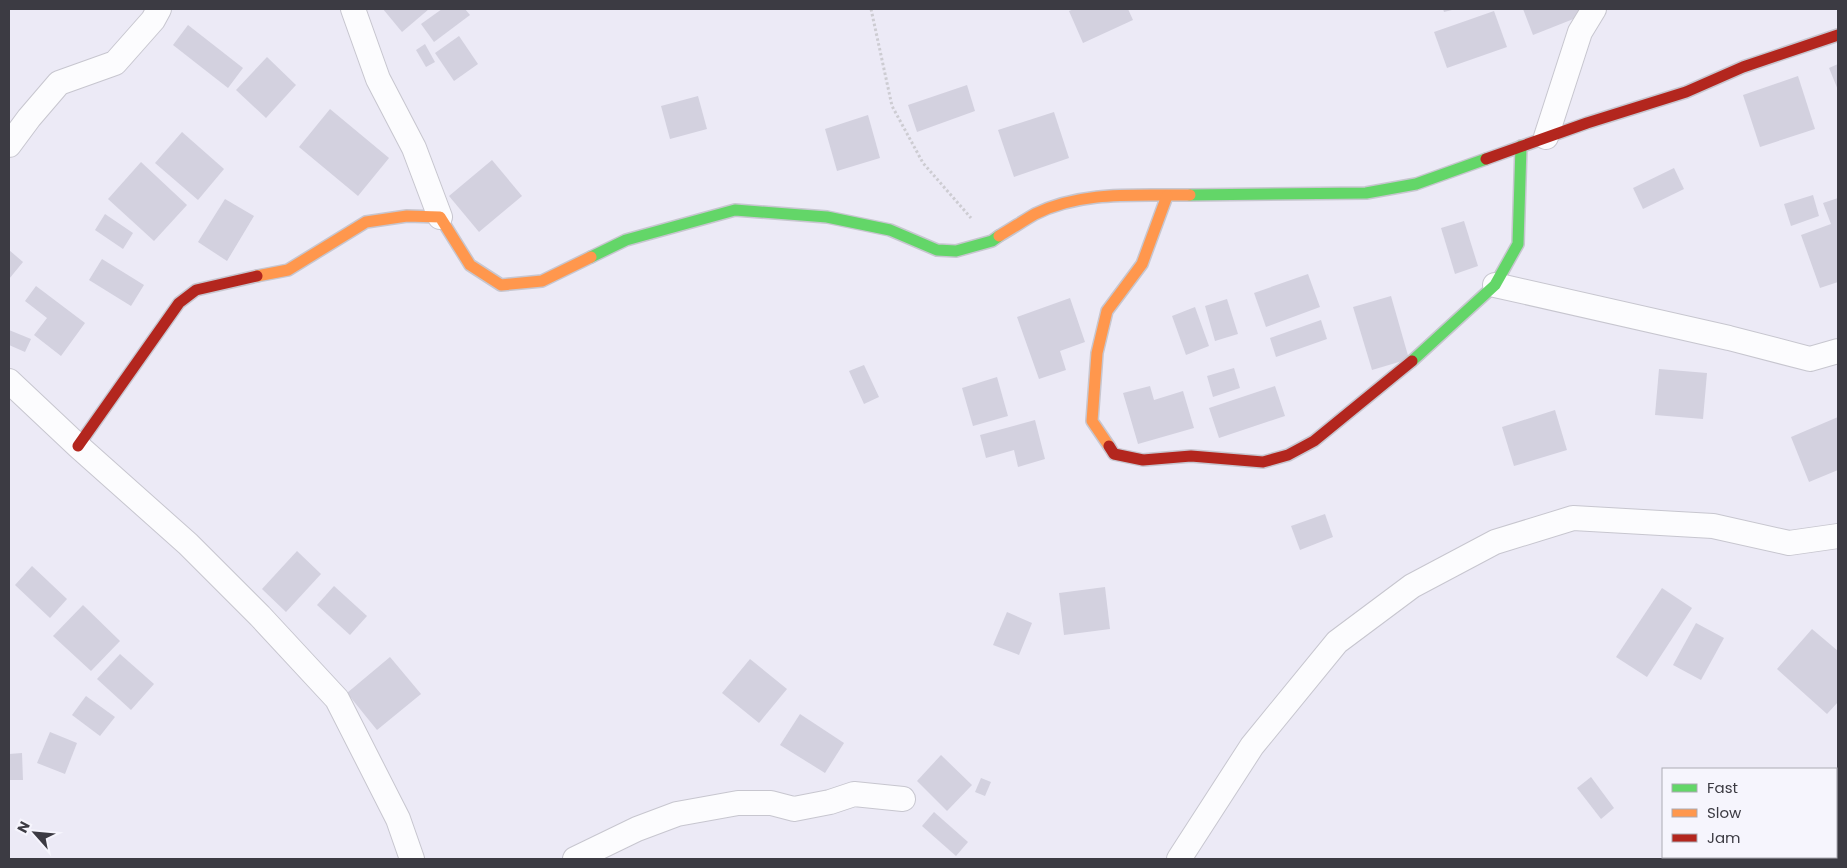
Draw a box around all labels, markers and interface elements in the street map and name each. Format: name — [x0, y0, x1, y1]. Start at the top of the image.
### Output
legend — [1662, 768, 1837, 858]
text: Fast — [1707, 777, 1738, 798]
text: Slow — [1707, 802, 1742, 823]
north arrow — [10, 808, 60, 858]
text: N — [12, 818, 35, 836]
text: Jam — [1707, 827, 1741, 848]

